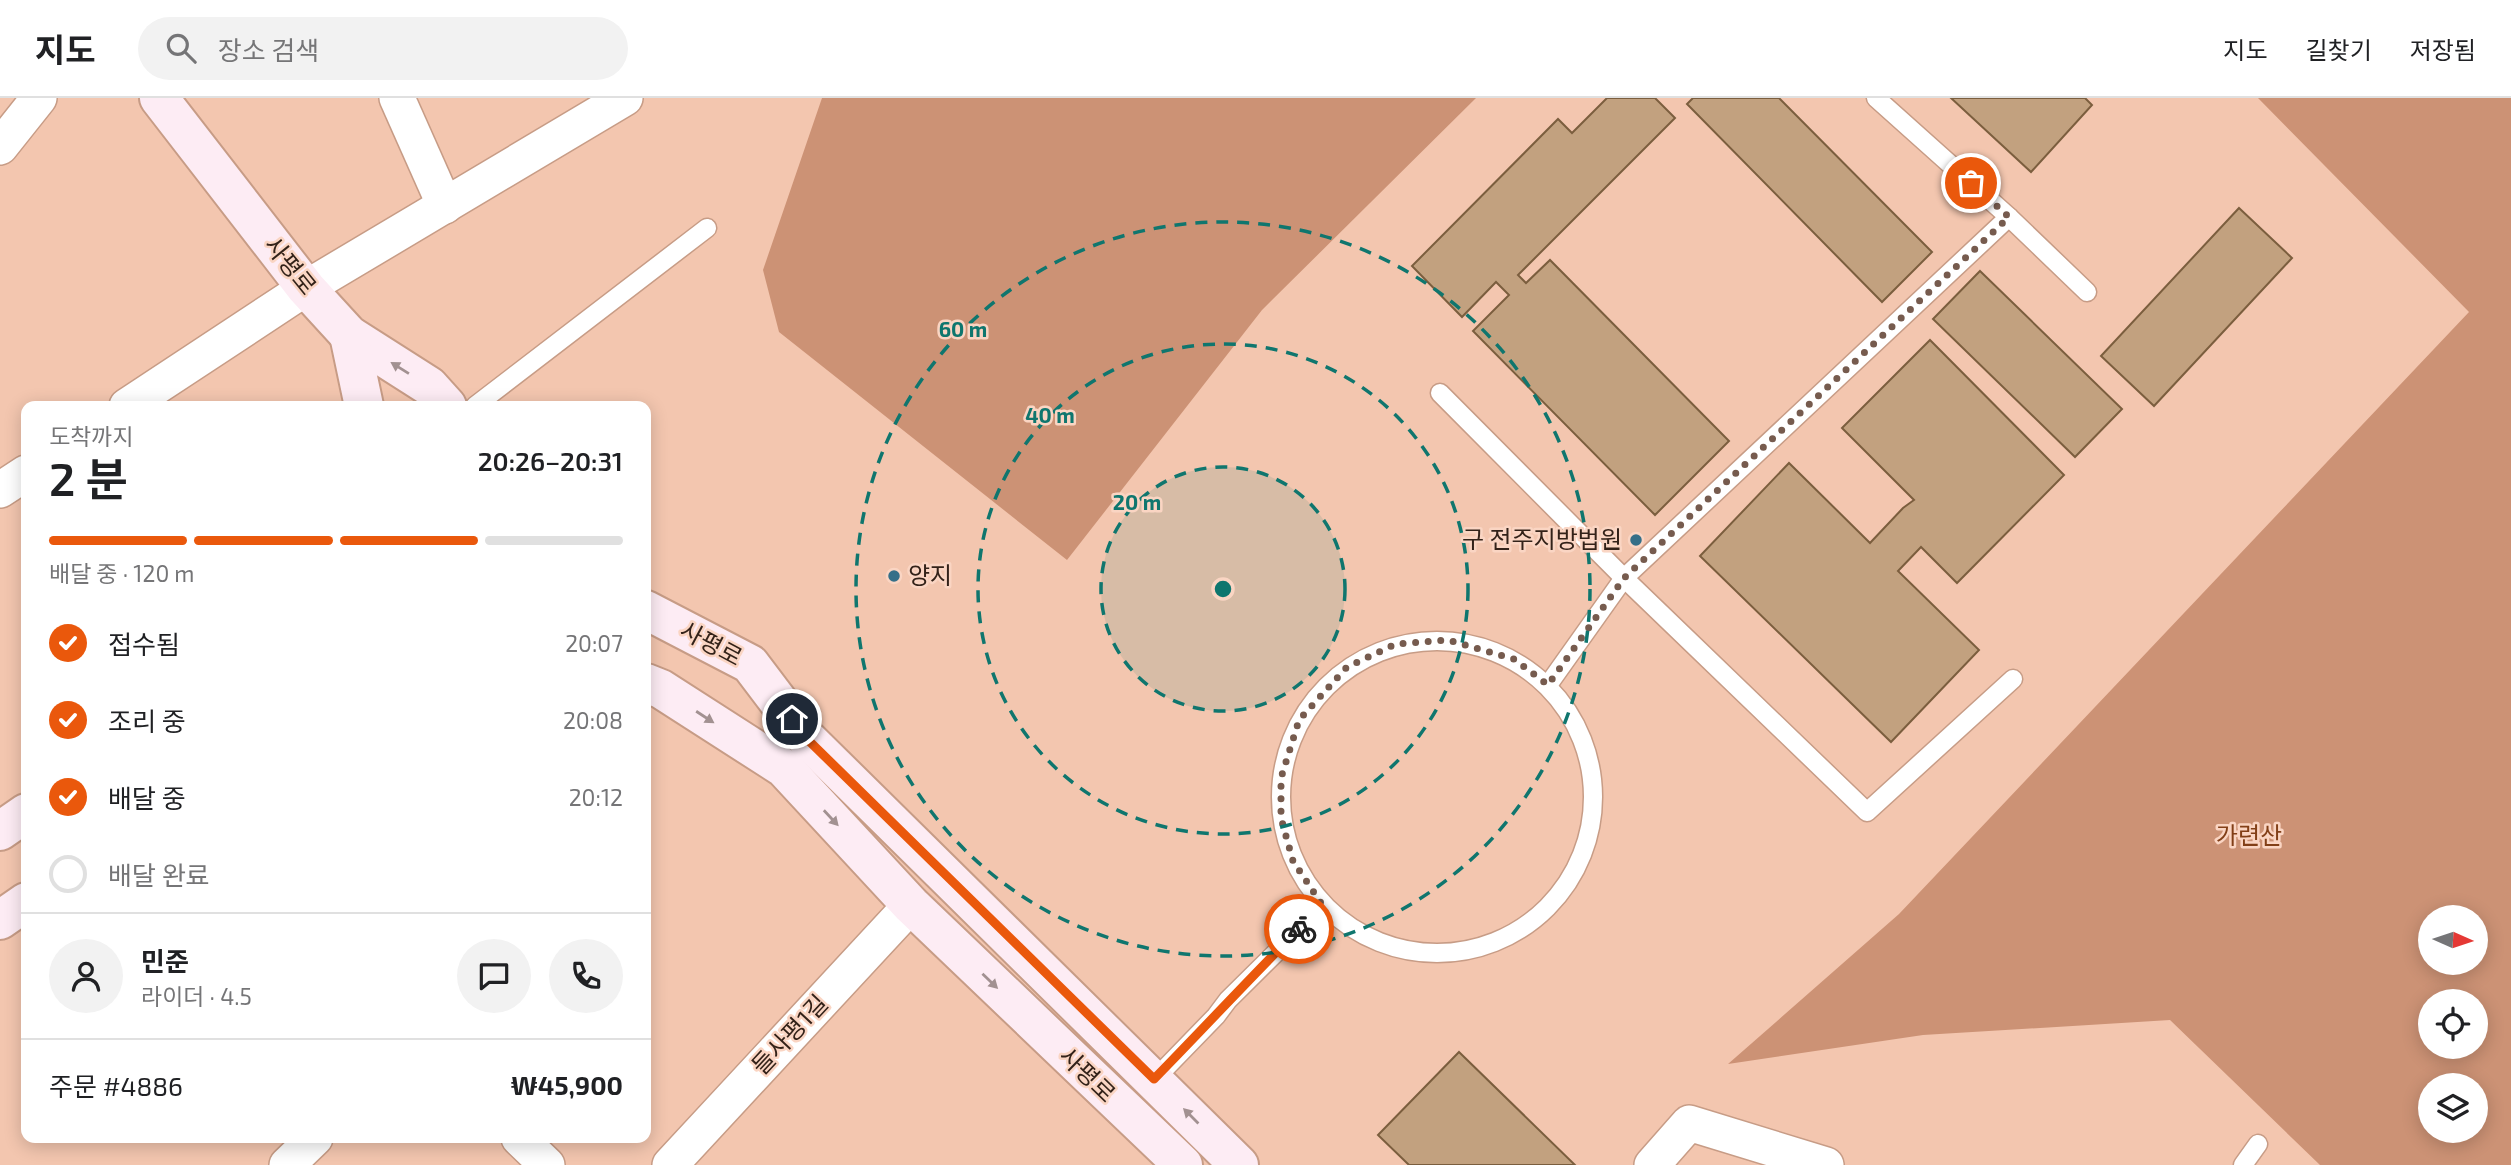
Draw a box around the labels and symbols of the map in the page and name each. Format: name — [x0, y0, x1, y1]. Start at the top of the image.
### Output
pin — [1941, 153, 2001, 213]
street label: 사평로 — [259, 230, 323, 300]
text: 60 m — [939, 316, 987, 341]
one-way arrow — [391, 362, 410, 375]
text: 40 m — [1025, 402, 1075, 427]
text: 20 m — [1113, 489, 1161, 514]
place label: 구 전주지방법원 — [1462, 524, 1622, 553]
marker: 구 전주지방법원 — [1628, 532, 1644, 548]
place label: 양지 — [908, 560, 952, 589]
marker: 양지 — [886, 568, 902, 584]
centre of rings — [1211, 577, 1235, 601]
street label: 사평로 — [676, 614, 748, 671]
pin — [762, 689, 822, 749]
one-way arrow — [695, 710, 714, 723]
one-way arrow — [822, 809, 838, 826]
park label: 가련산 — [2216, 820, 2282, 849]
courier — [1264, 894, 1334, 964]
north arrow — [2418, 905, 2488, 975]
one-way arrow — [981, 973, 998, 990]
street label: 들사평1길 — [745, 988, 833, 1080]
street label: 사평로 — [1054, 1040, 1122, 1107]
one-way arrow — [1183, 1108, 1200, 1125]

